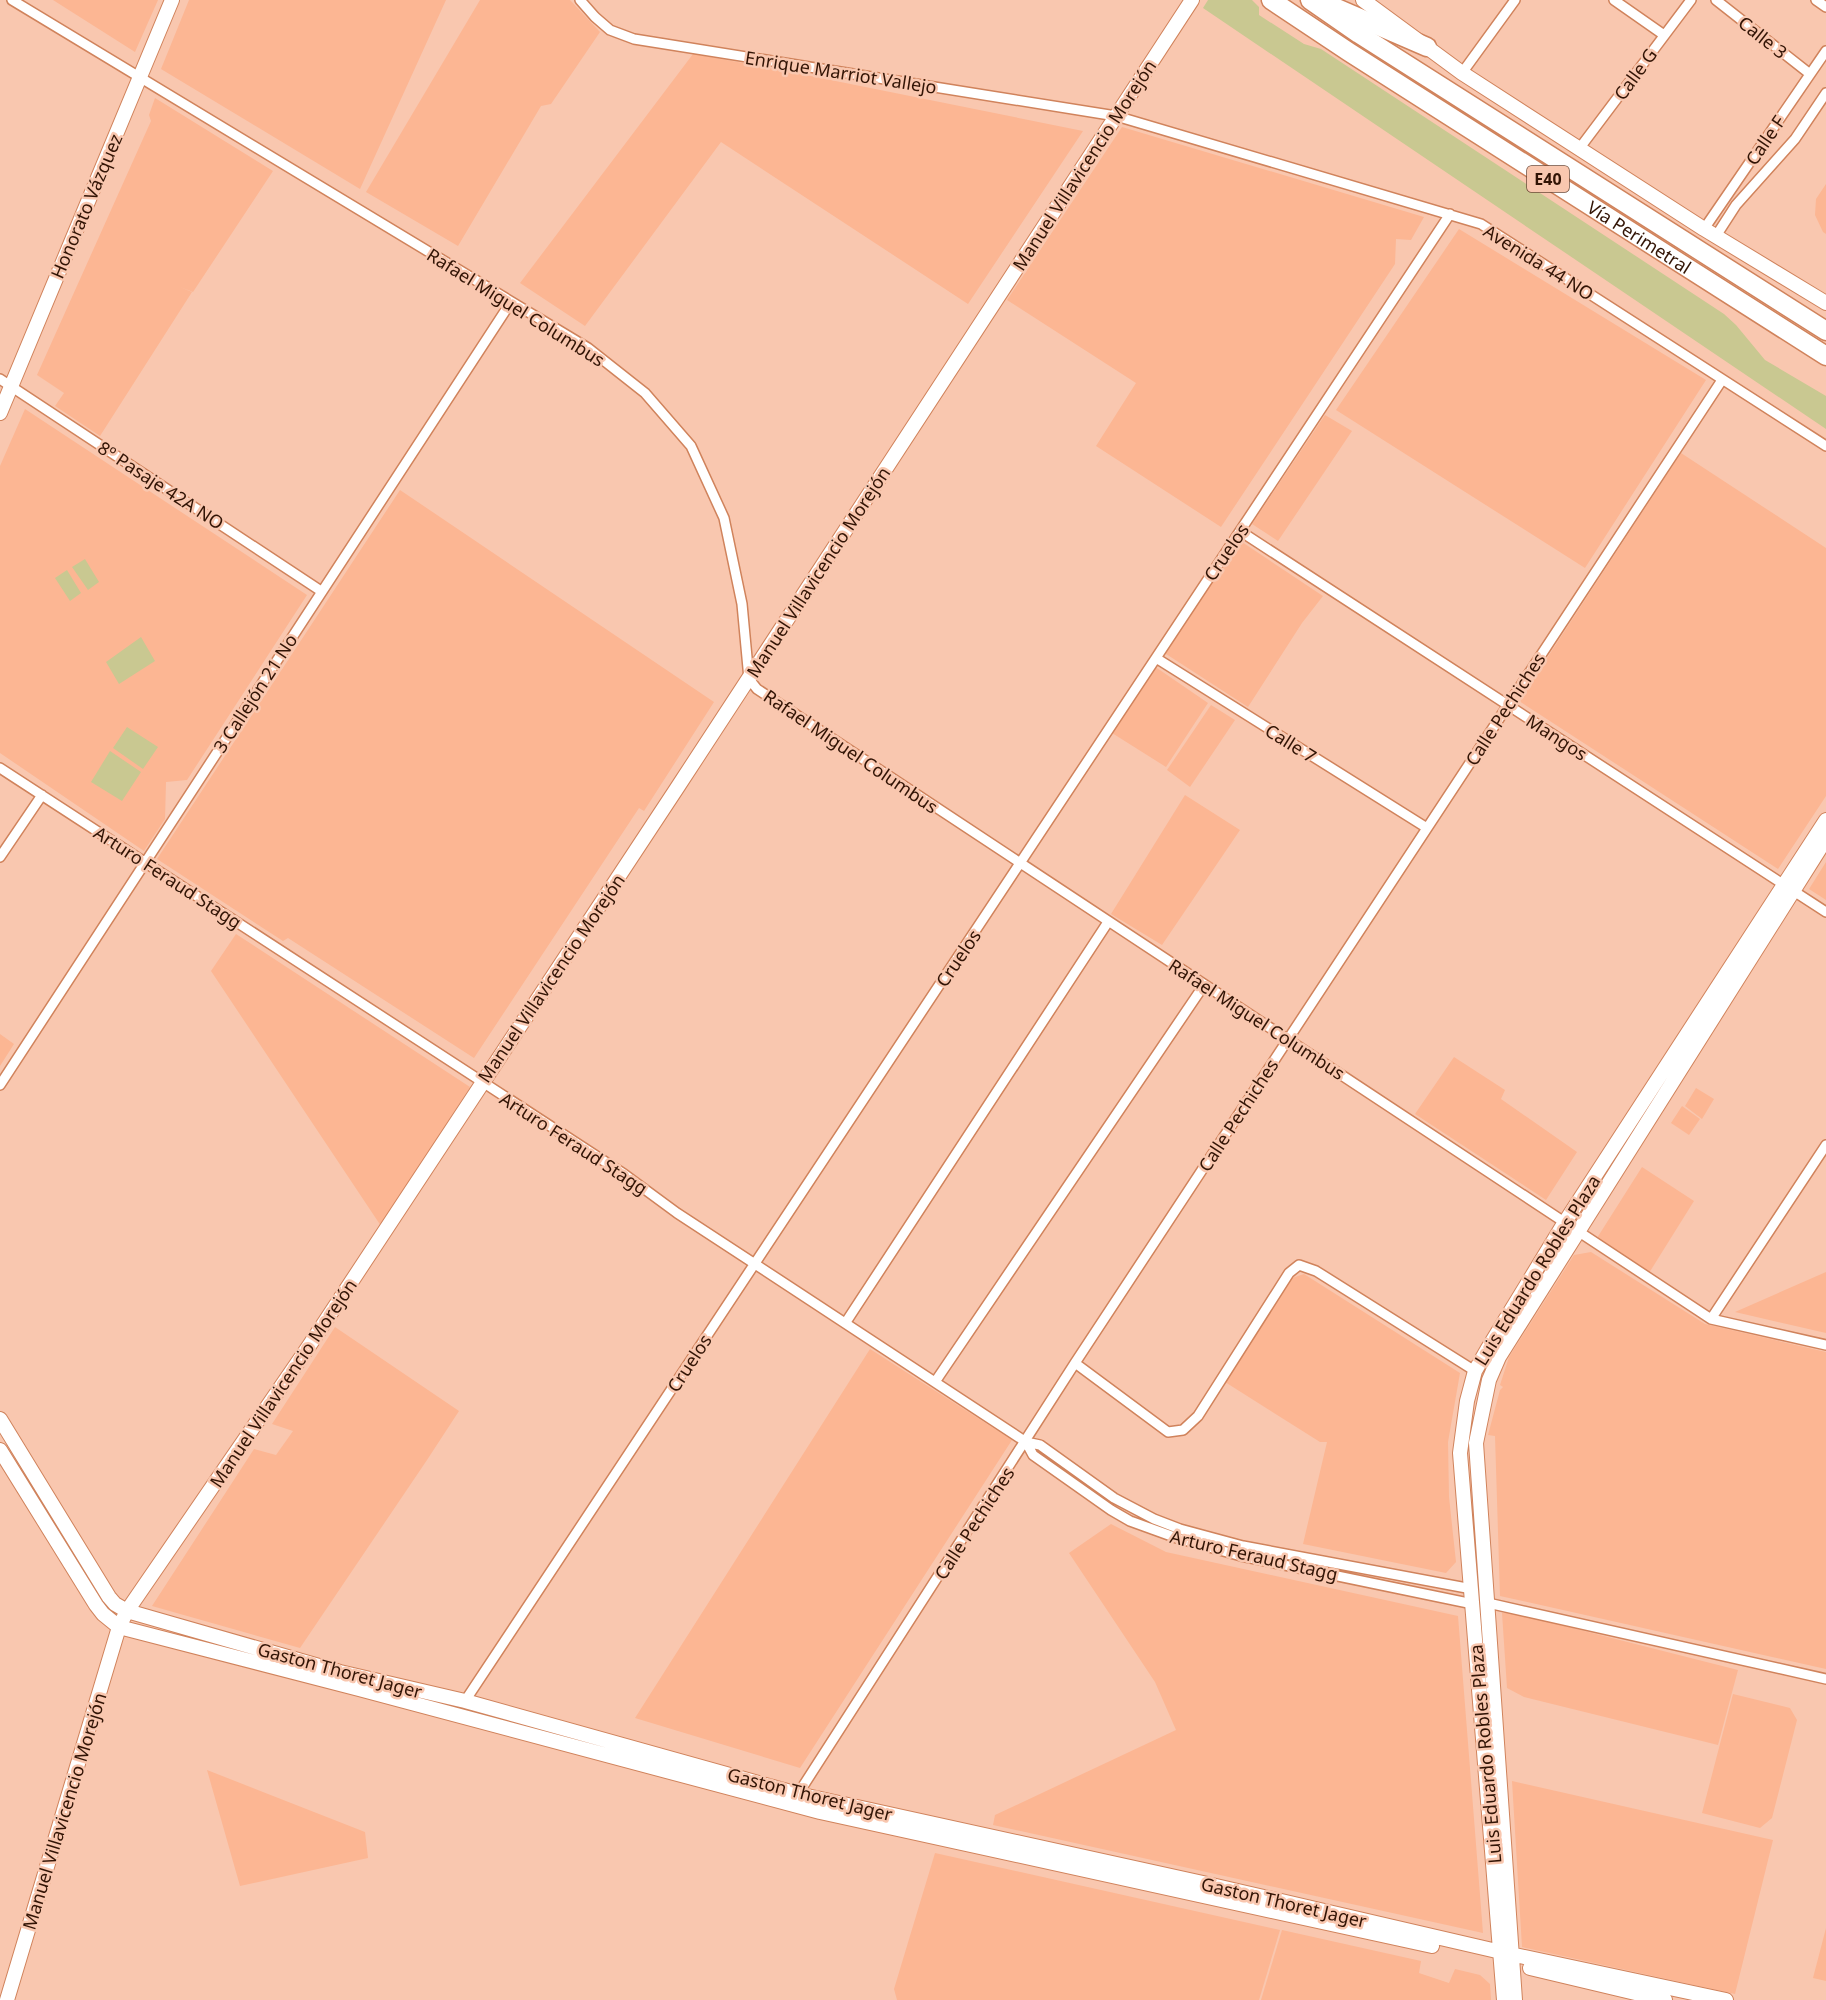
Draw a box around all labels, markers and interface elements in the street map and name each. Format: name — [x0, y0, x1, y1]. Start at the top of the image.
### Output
street label: Calle 3 — [1734, 10, 1792, 64]
street label: Calle G — [1608, 43, 1662, 105]
street label: Enrique Marriot Vallejo — [743, 45, 939, 99]
street label: Manuel Villavicencio Morejón — [1007, 55, 1161, 275]
street label: Calle F — [1740, 111, 1790, 169]
street label: Honorato Vázquez — [45, 130, 127, 282]
road number: E40 — [1527, 166, 1569, 192]
street label: Vía Perimetral — [1583, 195, 1696, 279]
street label: Avenida 44 NO — [1479, 219, 1599, 305]
street label: Rafael Miguel Columbus — [423, 242, 609, 372]
street label: 8º Pasaje 42A NO — [93, 435, 229, 535]
street label: Manuel Villavicencio Morejón — [741, 462, 895, 682]
street label: Cruelos — [1198, 519, 1254, 585]
street label: 3 Callejón 21 No — [208, 629, 302, 757]
street label: Calle Pechiches — [1460, 648, 1550, 770]
street label: Rafael Miguel Columbus — [759, 684, 943, 818]
street label: Mangos — [1522, 708, 1592, 766]
street label: Calle 7 — [1261, 718, 1321, 768]
street label: Arturo Feraud Stagg — [90, 820, 246, 934]
street label: Manuel Villavicencio Morejón — [472, 869, 630, 1087]
street label: Cruelos — [930, 925, 986, 991]
street label: Rafael Miguel Columbus — [1164, 953, 1350, 1085]
street label: Calle Pechiches — [1193, 1054, 1283, 1176]
street label: Arturo Feraud Stagg — [496, 1086, 652, 1200]
street label: Luis Eduardo Robles Plaza — [1469, 1170, 1605, 1370]
street label: Manuel Villavicencio Morejón — [204, 1274, 362, 1492]
street label: Cruelos — [661, 1330, 717, 1396]
street label: Calle Pechiches — [929, 1462, 1019, 1584]
street label: Arturo Feraud Stagg — [1168, 1524, 1340, 1586]
street label: Gaston Thoret Jager — [255, 1637, 425, 1704]
street label: Luis Eduardo Robles Plaza — [1463, 1643, 1507, 1865]
street label: Manuel Villavicencio Morejón — [16, 1690, 112, 1932]
street label: Gaston Thoret Jager — [725, 1762, 895, 1826]
street label: Gaston Thoret Jager — [1199, 1871, 1370, 1933]

